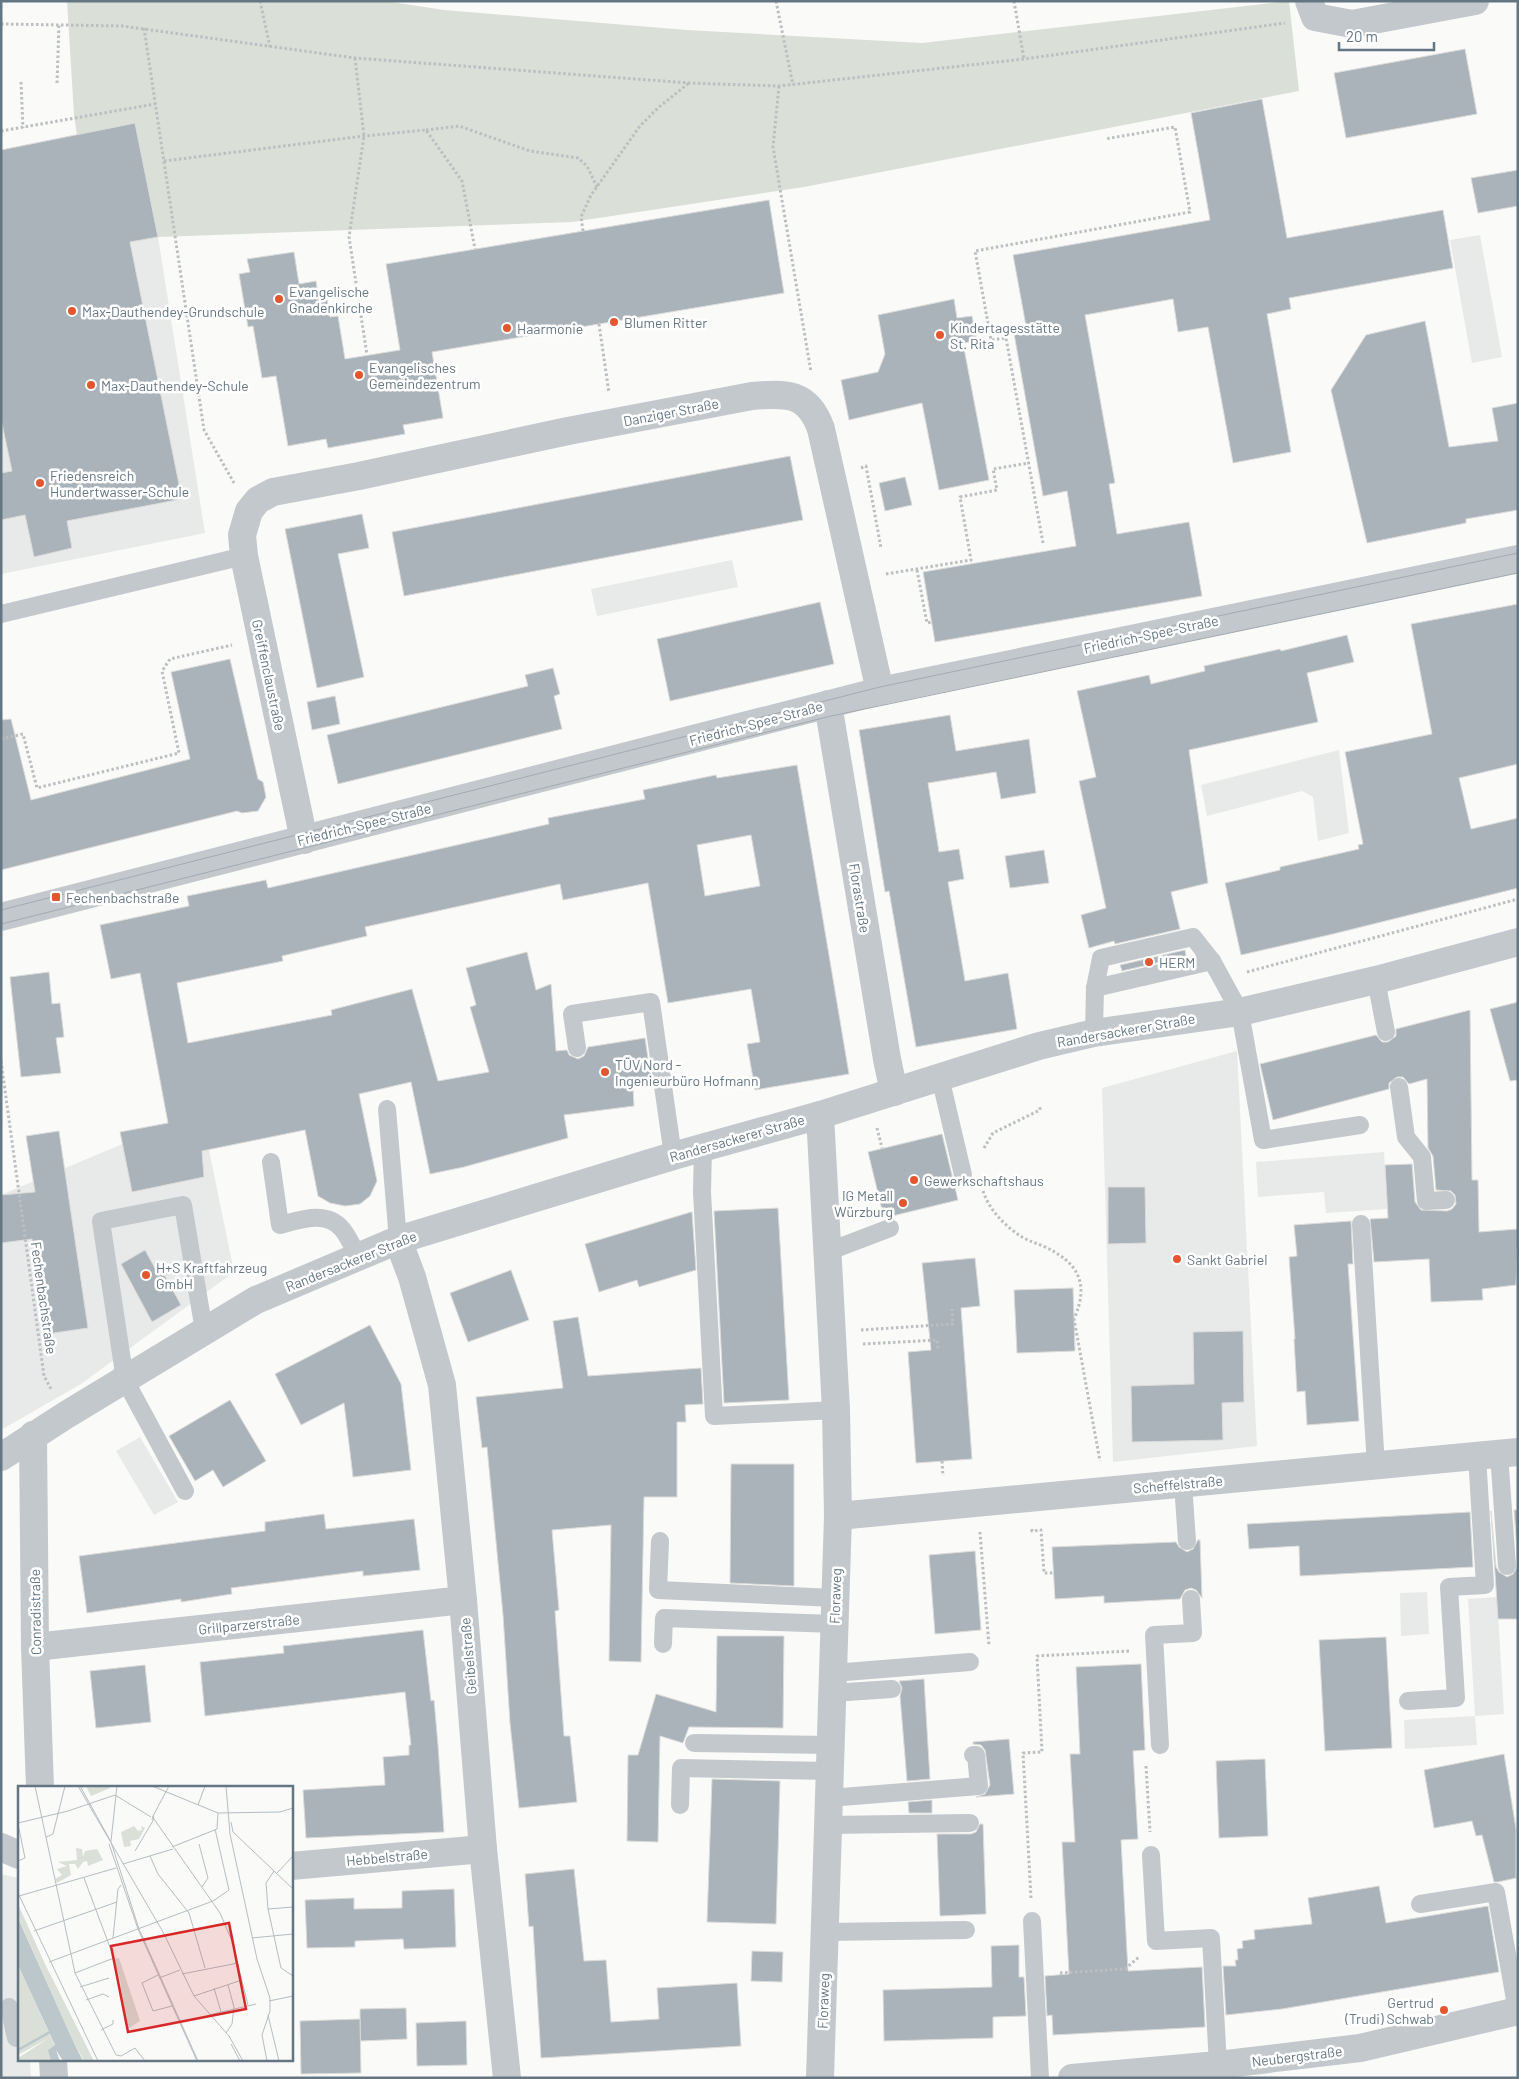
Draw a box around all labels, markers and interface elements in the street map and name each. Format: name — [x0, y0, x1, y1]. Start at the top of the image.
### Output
scale bar — [1339, 20, 1434, 52]
text: 20 m — [1346, 27, 1378, 45]
place label: Evangelische Gnadenkirche — [289, 283, 373, 316]
marker: Evangelische Gnadenkirche — [273, 293, 285, 305]
place label: Max-Dauthendey-Grundschule — [82, 303, 264, 320]
marker: Max-Dauthendey-Grundschule — [66, 305, 78, 317]
place label: Blumen Ritter — [624, 314, 707, 331]
marker: Blumen Ritter — [608, 316, 620, 328]
place label: Kindertagesstätte St. Rita — [950, 319, 1060, 352]
place label: Haarmonie — [517, 320, 583, 337]
marker: Haarmonie — [501, 322, 513, 334]
marker: Kindertagesstätte St. Rita — [934, 329, 946, 341]
place label: Evangelisches Gemeindezentrum — [369, 359, 481, 392]
marker: Evangelisches Gemeindezentrum — [353, 369, 365, 381]
place label: Max-Dauthendey-Schule — [101, 377, 249, 394]
marker: Max-Dauthendey-Schule — [85, 379, 97, 391]
street label: Danziger Straße — [622, 394, 720, 430]
place label: Friedensreich Hundertwasser-Schule — [50, 467, 189, 500]
marker: Friedensreich Hundertwasser-Schule — [34, 477, 46, 489]
street label: Friedrich-Spee-Straße — [1082, 611, 1220, 657]
street label: Greiffenclaustraße — [249, 618, 289, 732]
street label: Friedrich-Spee-Straße — [687, 697, 825, 749]
street label: Friedrich-Spee-Straße — [295, 799, 433, 849]
street label: Florastraße — [846, 862, 874, 934]
place label: Fechenbachstraße — [66, 889, 180, 906]
marker: Fechenbachstraße — [50, 891, 62, 903]
place label: HERM — [1159, 954, 1195, 971]
marker: HERM — [1143, 956, 1155, 968]
street label: Randersackerer Straße — [1056, 1009, 1196, 1051]
place label: TÜV Nord - Ingenieurbüro Hofmann — [615, 1056, 758, 1089]
marker: TÜV Nord - Ingenieurbüro Hofmann — [599, 1066, 611, 1078]
street label: Randersackerer Straße — [667, 1111, 807, 1165]
place label: Gewerkschaftshaus — [924, 1172, 1044, 1189]
marker: Gewerkschaftshaus — [908, 1174, 920, 1186]
place label: IG Metall Würzburg — [834, 1187, 893, 1220]
marker: IG Metall Würzburg — [897, 1197, 909, 1209]
street label: Randersackerer Straße — [283, 1227, 419, 1295]
street label: Fechenbachstraße — [28, 1241, 60, 1355]
place label: Sankt Gabriel — [1187, 1251, 1267, 1268]
marker: Sankt Gabriel — [1171, 1253, 1183, 1265]
place label: H+S Kraftfahrzeug GmbH — [156, 1259, 267, 1292]
marker: H+S Kraftfahrzeug GmbH — [140, 1269, 152, 1281]
street label: Scheffelstraße — [1133, 1472, 1223, 1496]
street label: Floraweg — [826, 1568, 844, 1624]
street label: Conradistraße — [26, 1569, 44, 1655]
street label: Grillparzerstraße — [198, 1610, 300, 1638]
street label: Geibelstraße — [456, 1617, 480, 1695]
inset map — [18, 1786, 292, 2062]
street label: Hebbelstraße — [346, 1845, 428, 1869]
street label: Floraweg — [814, 1973, 832, 2029]
place label: Gertrud (Trudi) Schwab — [1344, 1994, 1434, 2027]
marker: Gertrud (Trudi) Schwab — [1438, 2004, 1450, 2016]
street label: Neubergstraße — [1251, 2042, 1343, 2070]

